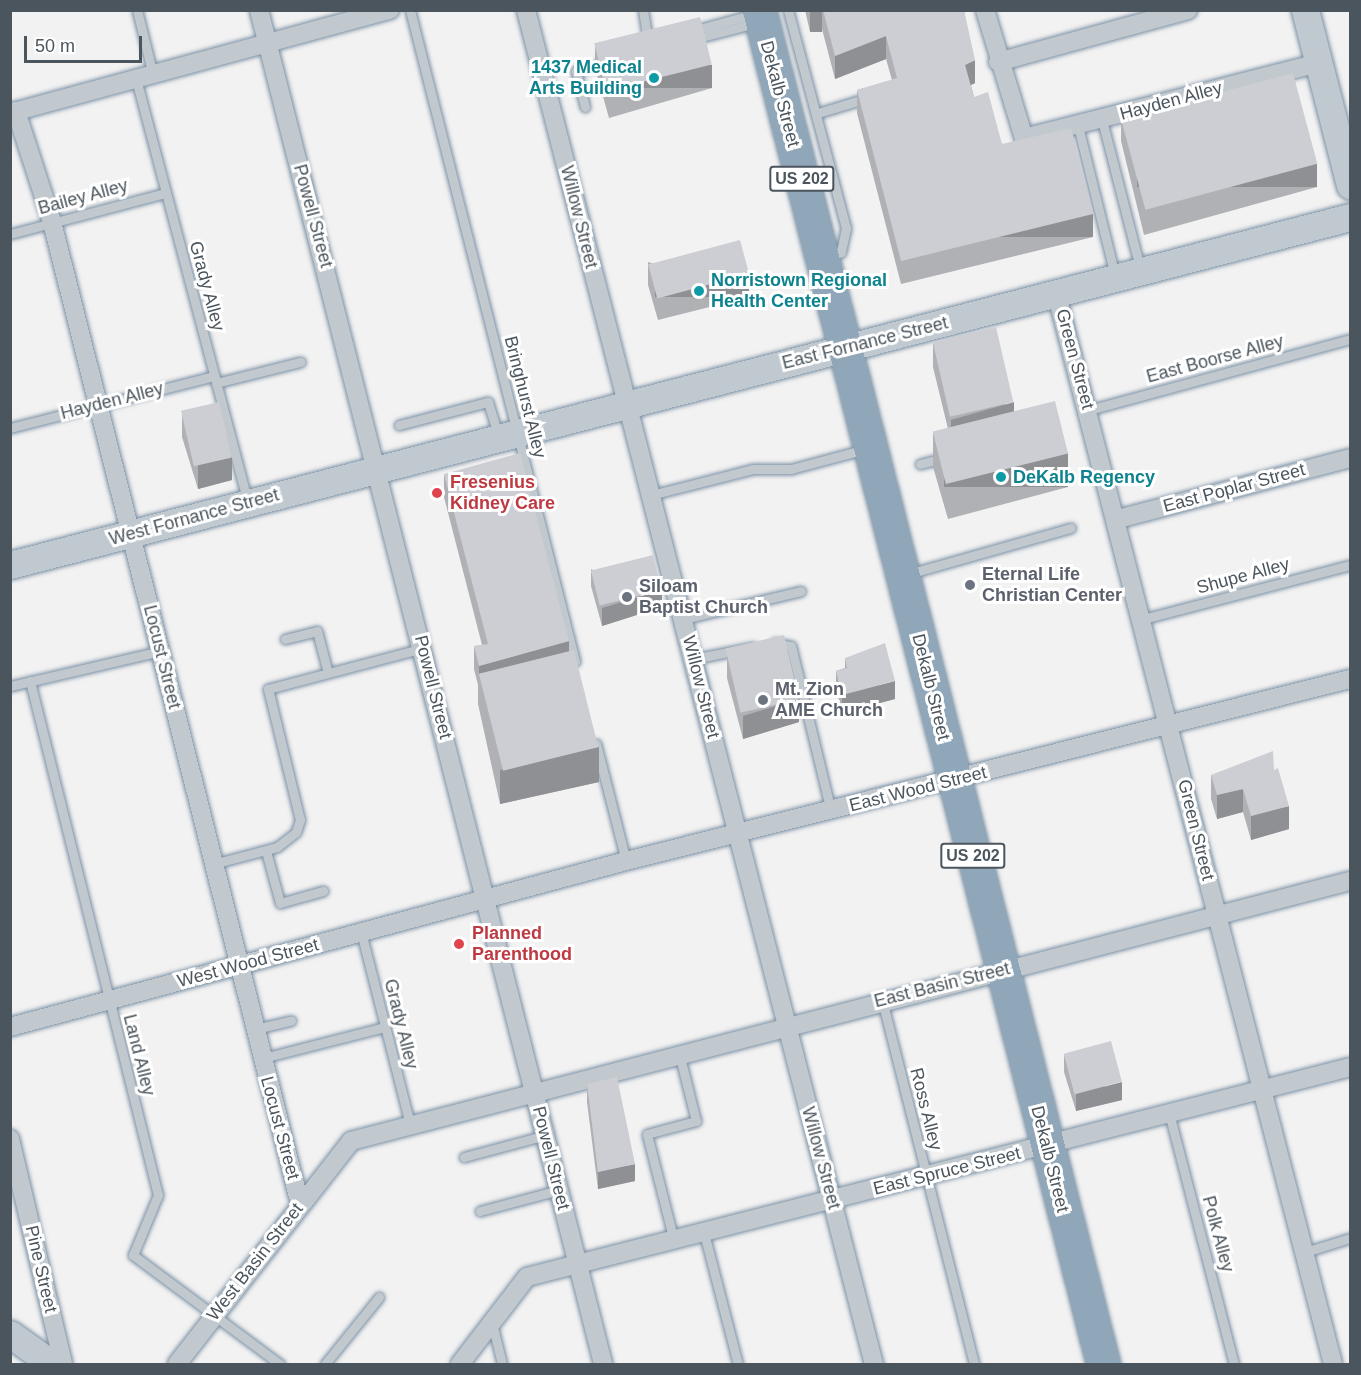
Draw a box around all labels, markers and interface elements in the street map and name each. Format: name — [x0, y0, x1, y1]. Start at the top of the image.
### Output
scale bar — [27, 24, 146, 62]
text: 50 m — [35, 36, 75, 56]
street label: Dekalb Street — [755, 39, 805, 149]
place label: 1437 Medical Arts Building — [529, 57, 642, 100]
marker: 1437 Medical Arts Building — [647, 71, 661, 85]
street label: Hayden Alley — [1117, 77, 1225, 125]
street label: Powell Street — [289, 162, 337, 270]
street label: Willow Street — [556, 163, 602, 271]
road number: US 202 — [769, 166, 835, 192]
street label: Bailey Alley — [35, 175, 131, 219]
street label: Grady Alley — [185, 238, 229, 334]
place label: Norristown Regional Health Center — [711, 270, 887, 312]
marker: Norristown Regional Health Center — [692, 284, 706, 298]
street label: Green Street — [1051, 306, 1099, 412]
street label: East Fornance Street — [780, 312, 950, 374]
street label: East Boorse Alley — [1144, 330, 1286, 388]
street label: Bringhurst Alley — [499, 333, 551, 461]
street label: Hayden Alley — [58, 378, 166, 424]
street label: East Poplar Street — [1161, 459, 1307, 517]
place label: DeKalb Regency — [1013, 466, 1155, 488]
marker: DeKalb Regency — [994, 470, 1008, 484]
place label: Fresenius Kidney Care — [450, 472, 555, 514]
street label: West Fornance Street — [107, 484, 281, 550]
marker: Fresenius Kidney Care — [428, 484, 446, 502]
street label: Shupe Alley — [1194, 553, 1292, 599]
place label: Eternal Life Christian Center — [982, 564, 1122, 606]
place label: Siloam Baptist Church — [639, 576, 768, 618]
marker: Eternal Life Christian Center — [963, 578, 977, 592]
marker: Siloam Baptist Church — [620, 590, 634, 604]
street label: Locust Street — [139, 603, 185, 711]
street label: Dekalb Street — [907, 631, 955, 743]
street label: Powell Street — [410, 633, 456, 741]
street label: Willow Street — [678, 633, 724, 741]
place label: Mt. Zion AME Church — [775, 679, 883, 722]
marker: Mt. Zion AME Church — [756, 693, 770, 707]
street label: East Wood Street — [847, 761, 989, 817]
street label: Green Street — [1173, 777, 1219, 883]
road number: US 202 — [940, 843, 1006, 869]
place label: Planned Parenthood — [472, 923, 572, 966]
street label: West Wood Street — [175, 934, 321, 992]
marker: Planned Parenthood — [450, 935, 468, 953]
street label: East Basin Street — [872, 958, 1012, 1012]
street label: Grady Alley — [379, 976, 423, 1072]
street label: Land Alley — [118, 1012, 160, 1098]
street label: Ross Alley — [905, 1065, 947, 1153]
street label: Locust Street — [256, 1074, 304, 1182]
street label: Dekalb Street — [1026, 1103, 1074, 1215]
street label: Powell Street — [528, 1104, 574, 1212]
street label: Willow Street — [797, 1104, 845, 1212]
street label: East Spruce Street — [871, 1142, 1023, 1200]
street label: Polk Alley — [1197, 1193, 1239, 1275]
street label: West Basin Street — [202, 1199, 308, 1325]
street label: Pine Street — [20, 1223, 62, 1315]

